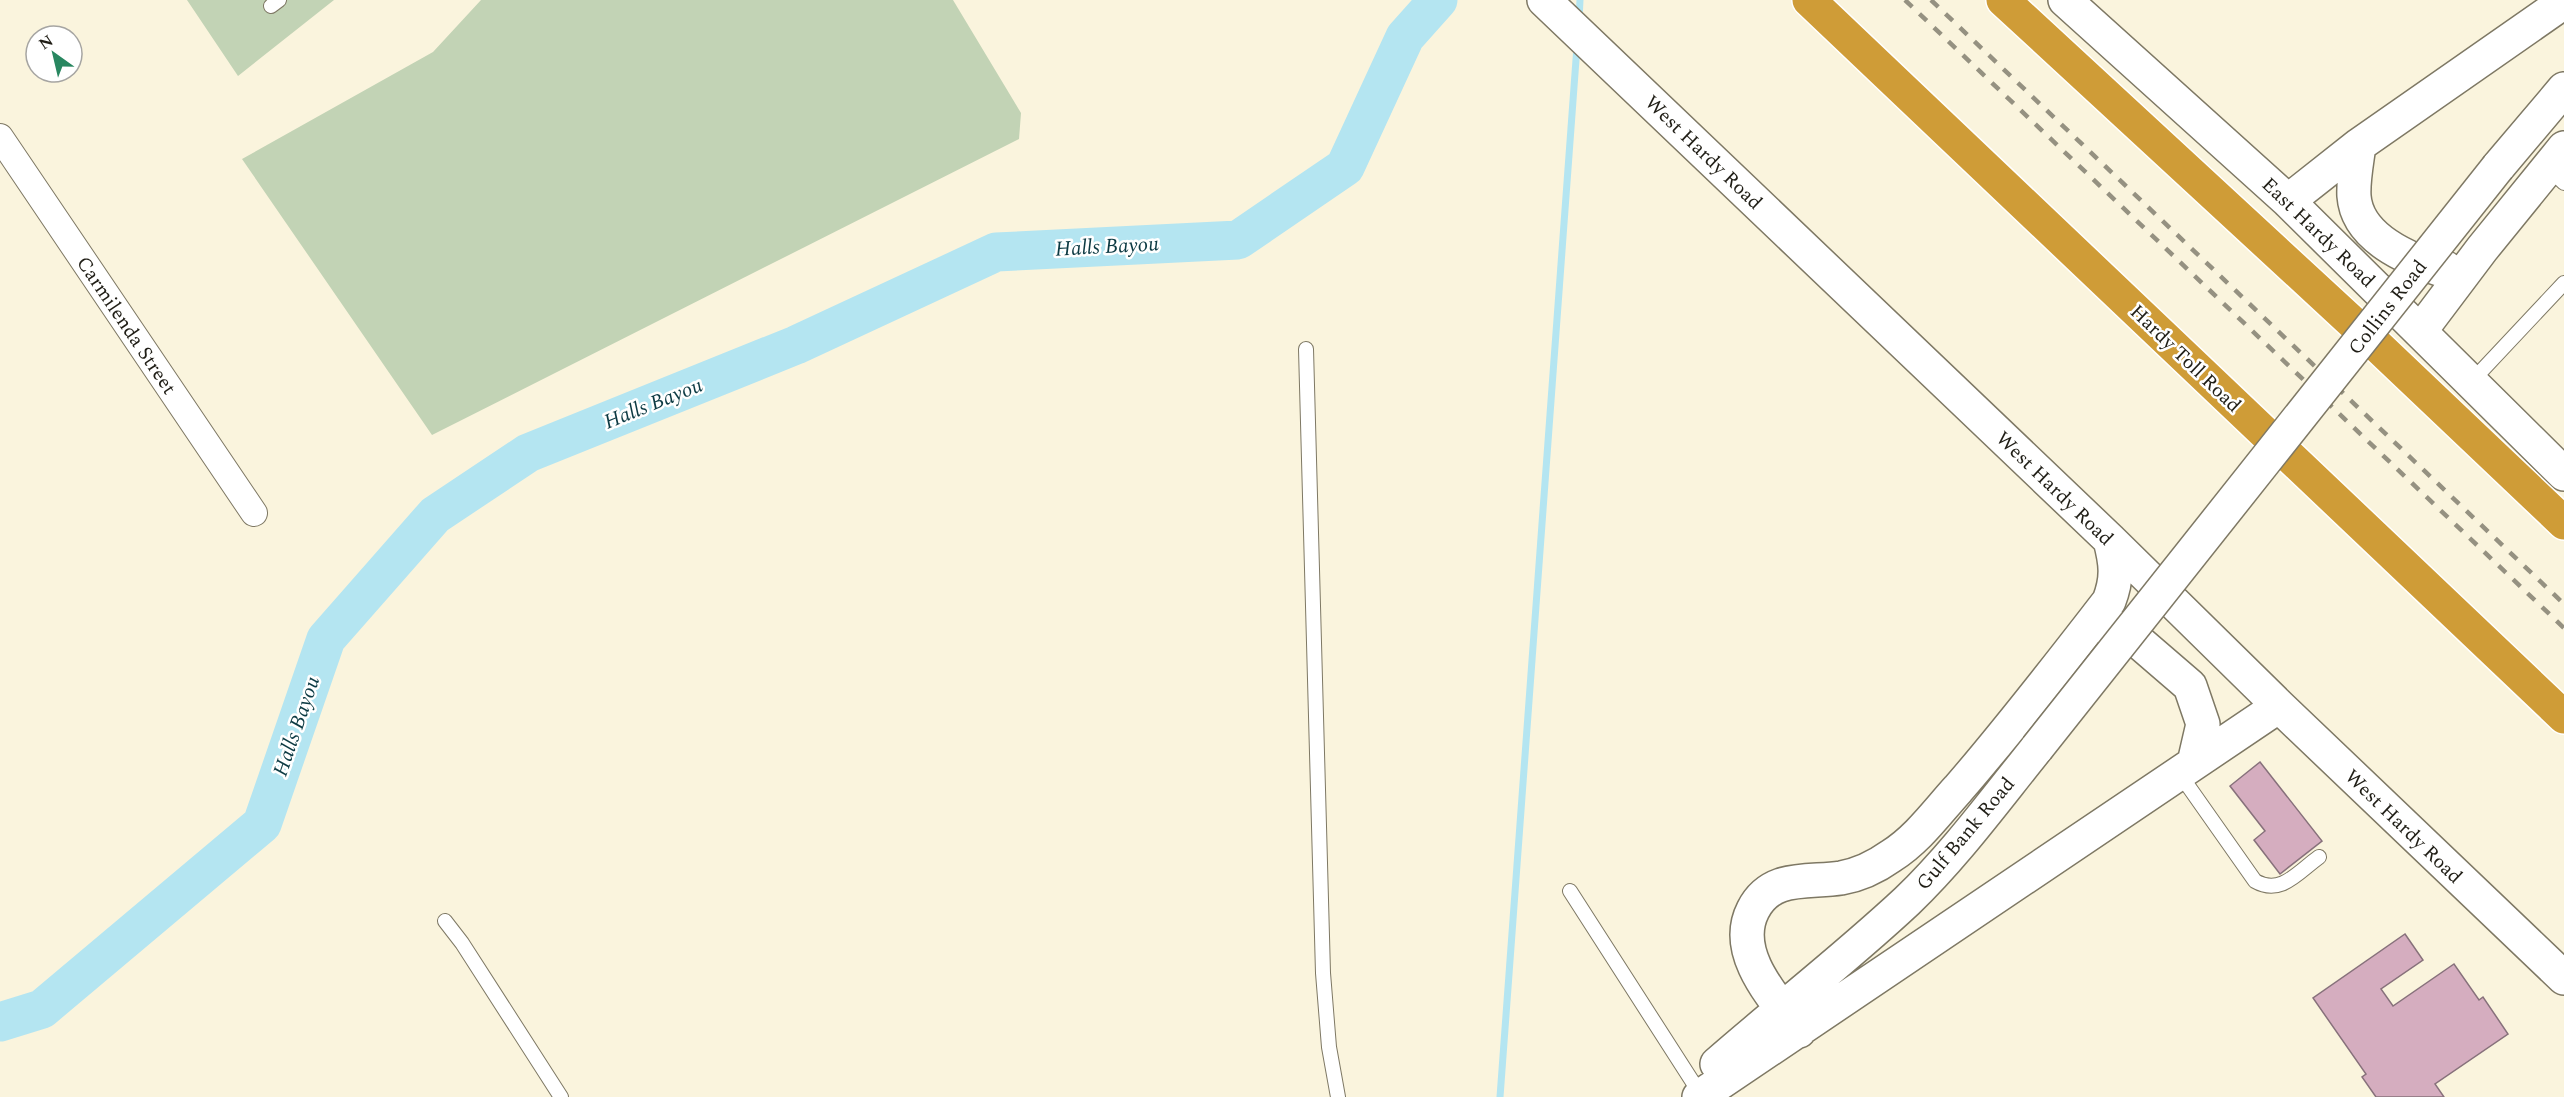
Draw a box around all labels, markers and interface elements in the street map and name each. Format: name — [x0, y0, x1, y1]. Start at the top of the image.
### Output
north arrow — [24, 24, 84, 84]
text: N — [34, 29, 58, 56]
street label: West Hardy Road — [1637, 88, 1769, 217]
street label: East Hardy Road — [2255, 170, 2382, 295]
water label: Halls Bayou — [1054, 228, 1160, 266]
street label: Carmilenda Street — [69, 250, 184, 401]
street label: Collins Road — [2341, 254, 2435, 362]
street label: Hardy Toll Road — [2123, 298, 2248, 420]
water label: Halls Bayou — [599, 370, 708, 438]
street label: West Hardy Road — [1988, 424, 2120, 553]
water label: Halls Bayou — [265, 672, 329, 781]
street label: West Hardy Road — [2337, 762, 2469, 891]
street label: Gulf Bank Road — [1909, 770, 2022, 897]

